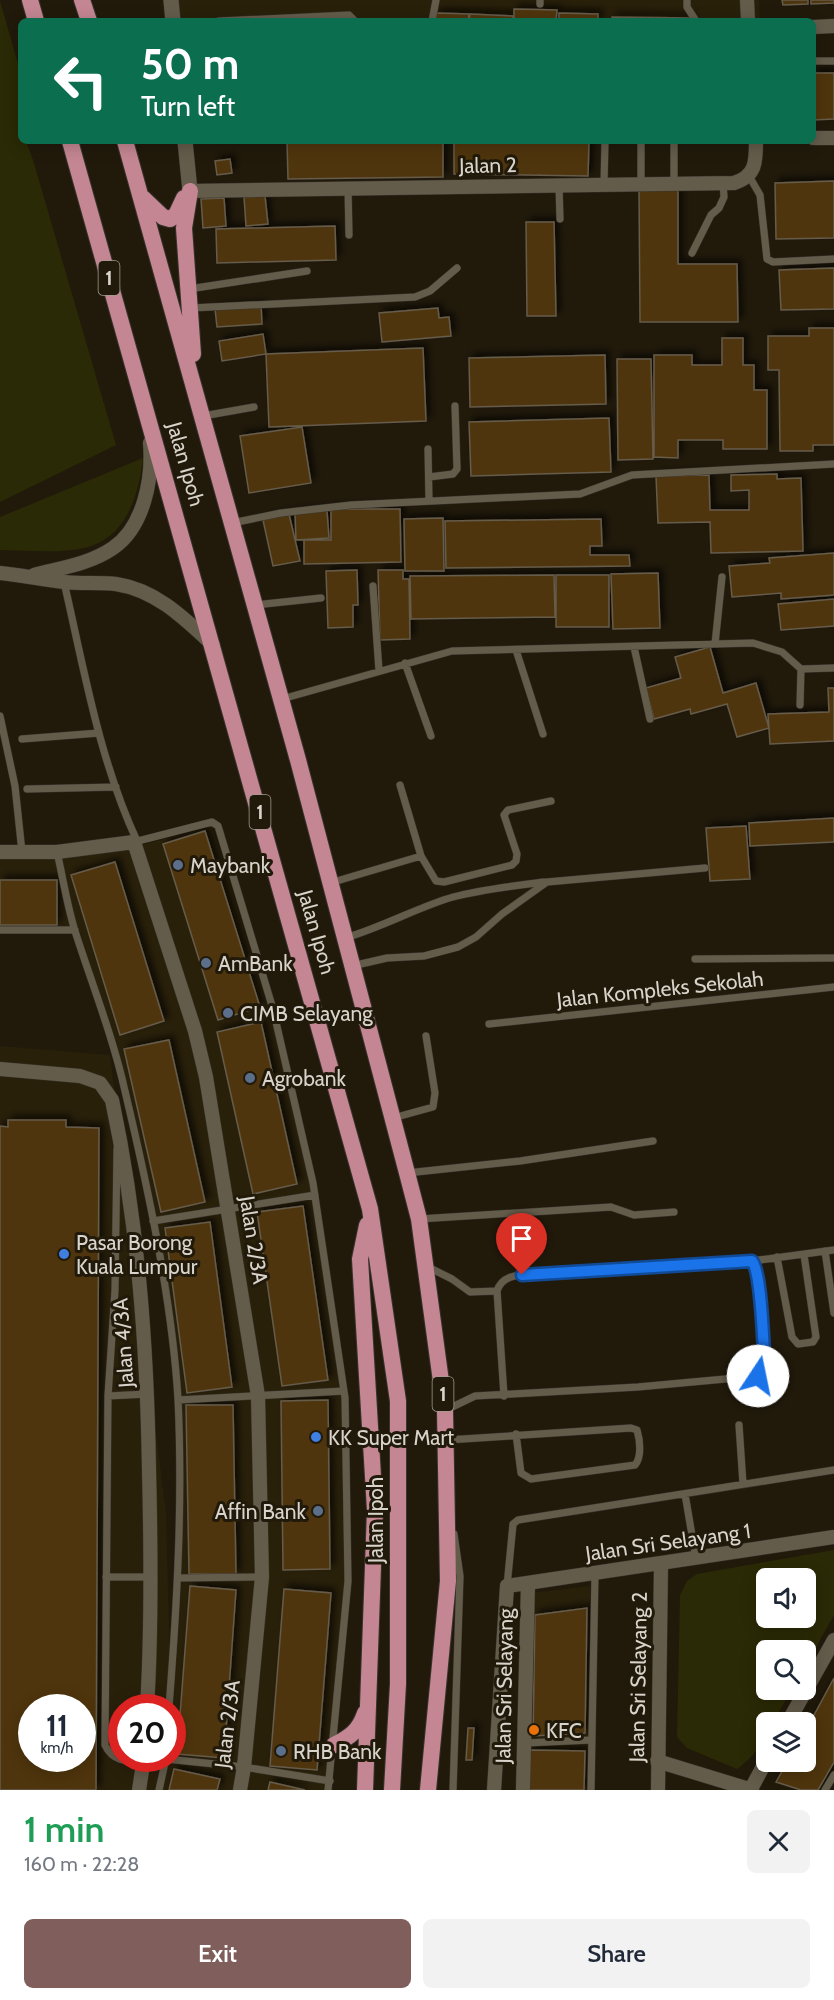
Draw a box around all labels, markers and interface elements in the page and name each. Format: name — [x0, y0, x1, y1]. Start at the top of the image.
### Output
text: 50 m — [141, 38, 239, 90]
icon: left — [42, 42, 120, 120]
text: Turn left — [141, 90, 235, 123]
street label: Jalan 2 — [458, 152, 517, 178]
road number: 1 — [98, 261, 120, 295]
street label: Jalan Ipoh — [162, 418, 210, 509]
road number: 1 — [250, 795, 270, 829]
place label: Maybank — [190, 853, 271, 878]
marker: Maybank — [171, 858, 185, 872]
street label: Jalan Ipoh — [293, 886, 341, 977]
place label: AmBank — [218, 951, 293, 976]
marker: AmBank — [199, 956, 213, 970]
street label: Jalan Kompleks Sekolah — [554, 966, 765, 1012]
place label: CIMB Selayang — [240, 1001, 373, 1026]
marker: CIMB Selayang — [221, 1006, 235, 1020]
place label: Agrobank — [262, 1066, 347, 1091]
marker: Agrobank — [243, 1071, 257, 1085]
street label: Jalan 2/3A — [235, 1193, 273, 1286]
pin — [496, 1213, 547, 1275]
icon: arrive — [505, 1222, 538, 1255]
place label: Pasar Borong Kuala Lumpur — [76, 1230, 198, 1279]
marker: Pasar Borong Kuala Lumpur — [57, 1247, 71, 1261]
street label: Jalan 4/3A — [107, 1297, 139, 1390]
position arrow — [726, 1344, 790, 1408]
road number: 1 — [432, 1377, 454, 1411]
place label: KK Super Mart — [328, 1425, 454, 1450]
marker: KK Super Mart — [309, 1430, 323, 1444]
street label: Jalan Ipoh — [363, 1477, 388, 1564]
place label: Affin Bank — [215, 1499, 307, 1524]
marker: Affin Bank — [311, 1504, 325, 1518]
street label: Jalan Sri Selayang 1 — [583, 1518, 752, 1566]
map controls — [756, 1568, 816, 1772]
button: sound — [756, 1568, 816, 1628]
street label: Jalan Sri Selayang 2 — [624, 1591, 652, 1764]
street label: Jalan Sri Selayang — [490, 1608, 518, 1765]
button: search — [756, 1640, 816, 1700]
street label: Jalan 2/3A — [209, 1678, 245, 1771]
speed limit sign: 20 — [108, 1694, 186, 1772]
text: 11 — [46, 1707, 68, 1744]
button: layers — [756, 1712, 816, 1772]
place label: KFC — [546, 1718, 582, 1743]
marker: KFC — [527, 1723, 541, 1737]
text: km/h — [41, 1739, 73, 1757]
place label: RHB Bank — [293, 1739, 382, 1764]
marker: RHB Bank — [274, 1744, 288, 1758]
text: 1 min — [24, 1807, 104, 1851]
button: close — [747, 1810, 810, 1873]
text: 160 m · 22:28 — [24, 1852, 139, 1876]
button: Exit — [24, 1919, 411, 1988]
button: Share — [423, 1919, 810, 1988]

